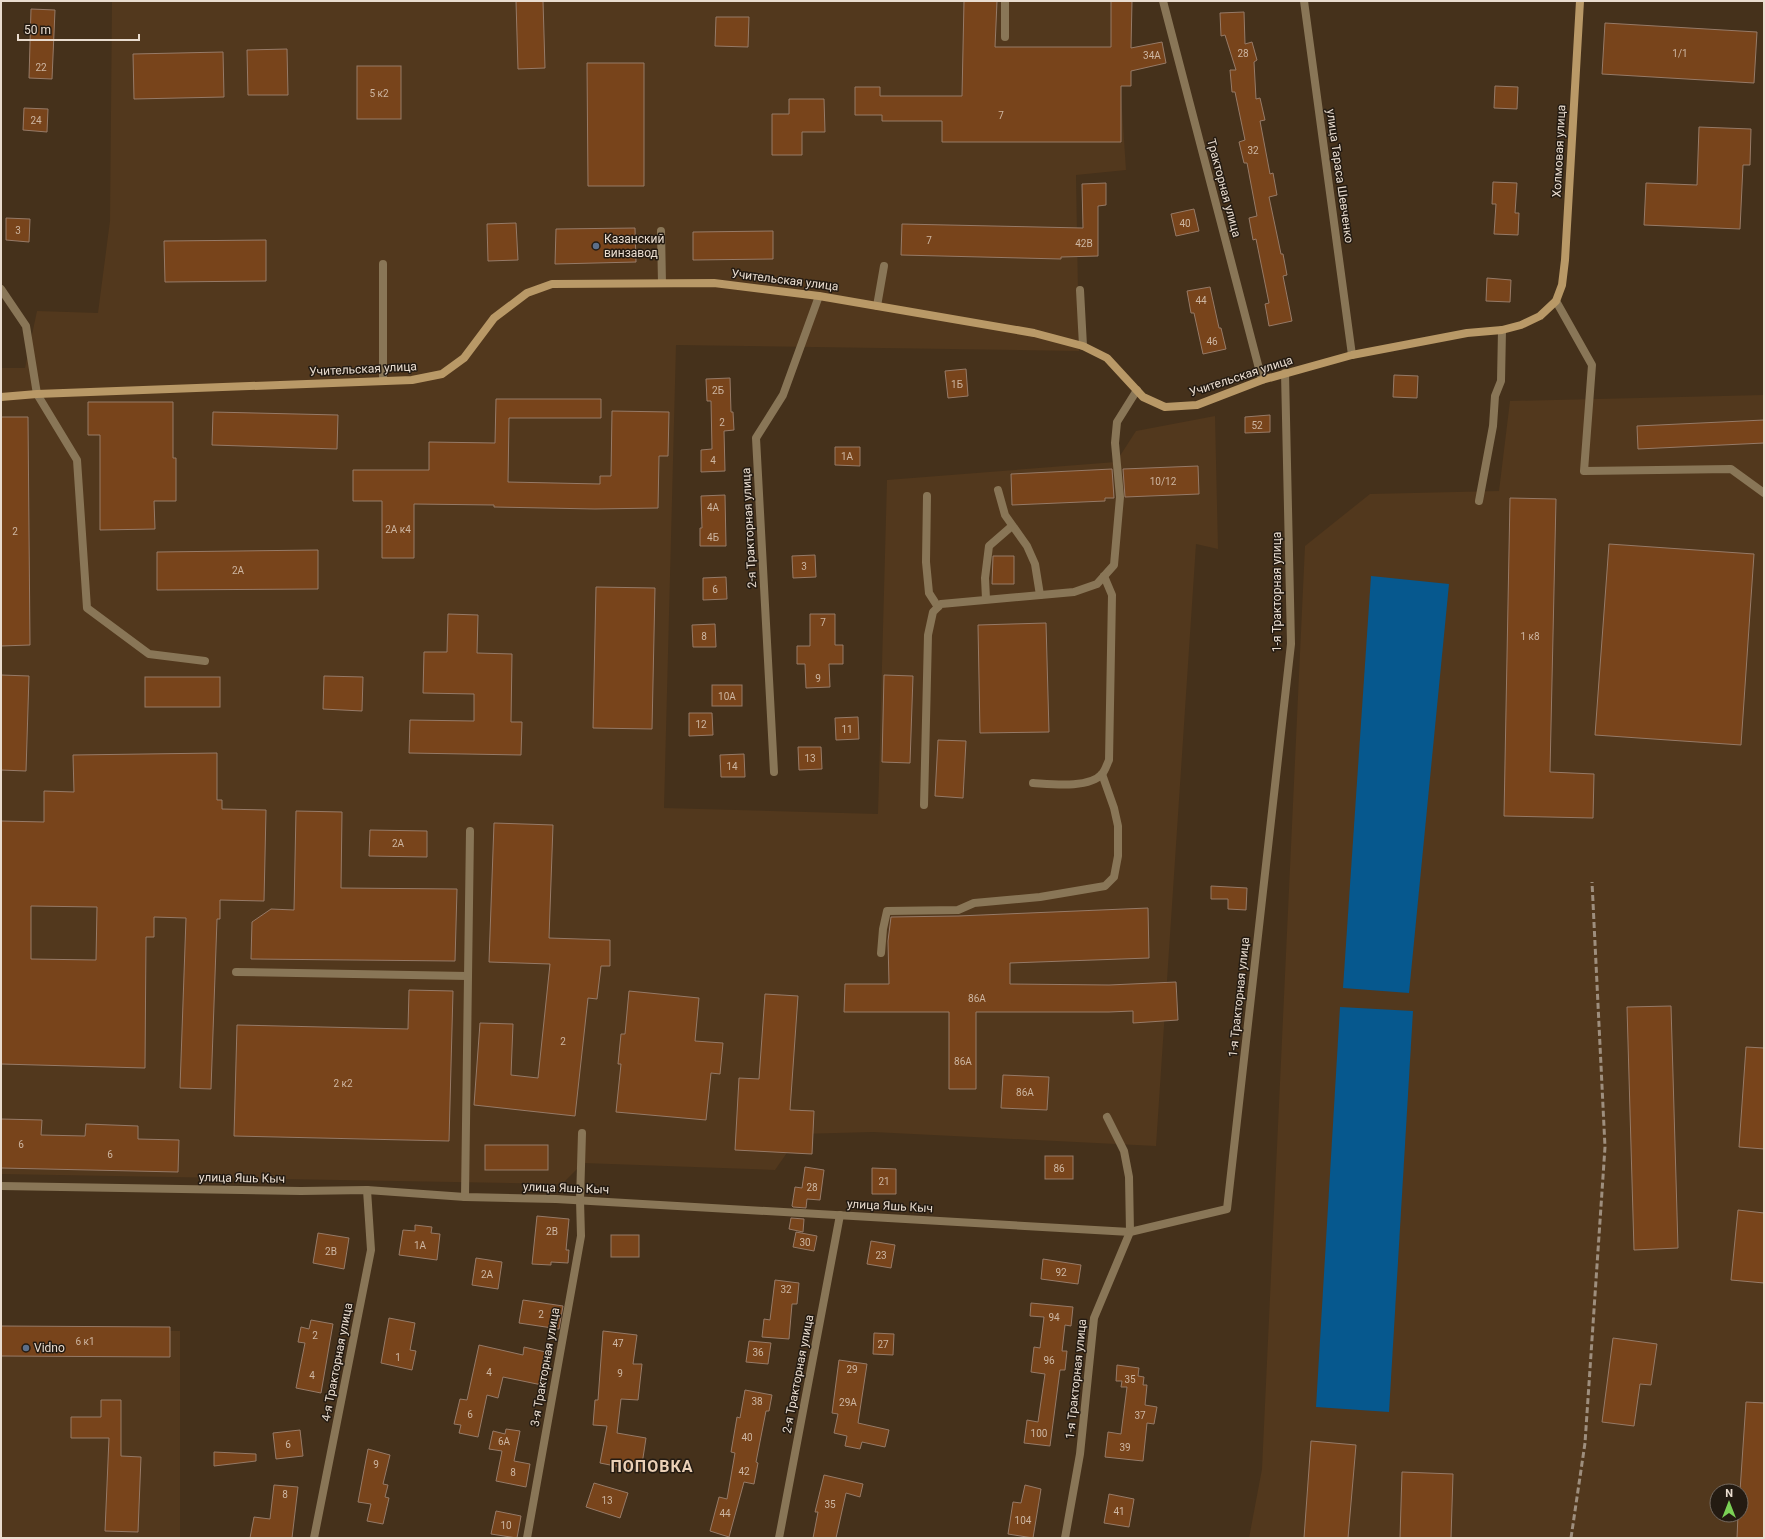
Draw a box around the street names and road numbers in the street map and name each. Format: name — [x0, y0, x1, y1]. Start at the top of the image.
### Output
street label: Холмовая улица — [1550, 104, 1568, 198]
street label: улица Тараса Шевченко — [1324, 108, 1356, 244]
street label: Тракторная улица — [1204, 137, 1244, 239]
street label: Учительская улица — [731, 266, 839, 294]
street label: Учительская улица — [1188, 353, 1294, 399]
street label: Учительская улица — [309, 359, 417, 379]
street label: 2-я Тракторная улица — [739, 467, 759, 589]
street label: 1-я Тракторная улица — [1270, 532, 1284, 652]
street label: 1-я Тракторная улица — [1226, 936, 1252, 1058]
street label: улица Яшь Кыч — [199, 1170, 285, 1186]
street label: улица Яшь Кыч — [523, 1179, 609, 1197]
street label: улица Яшь Кыч — [847, 1197, 933, 1215]
street label: 4-я Тракторная улица — [319, 1301, 355, 1423]
street label: 3-я Тракторная улица — [528, 1306, 562, 1428]
street label: 2-я Тракторная улица — [780, 1313, 816, 1435]
street label: 1-я Тракторная улица — [1063, 1318, 1089, 1440]

